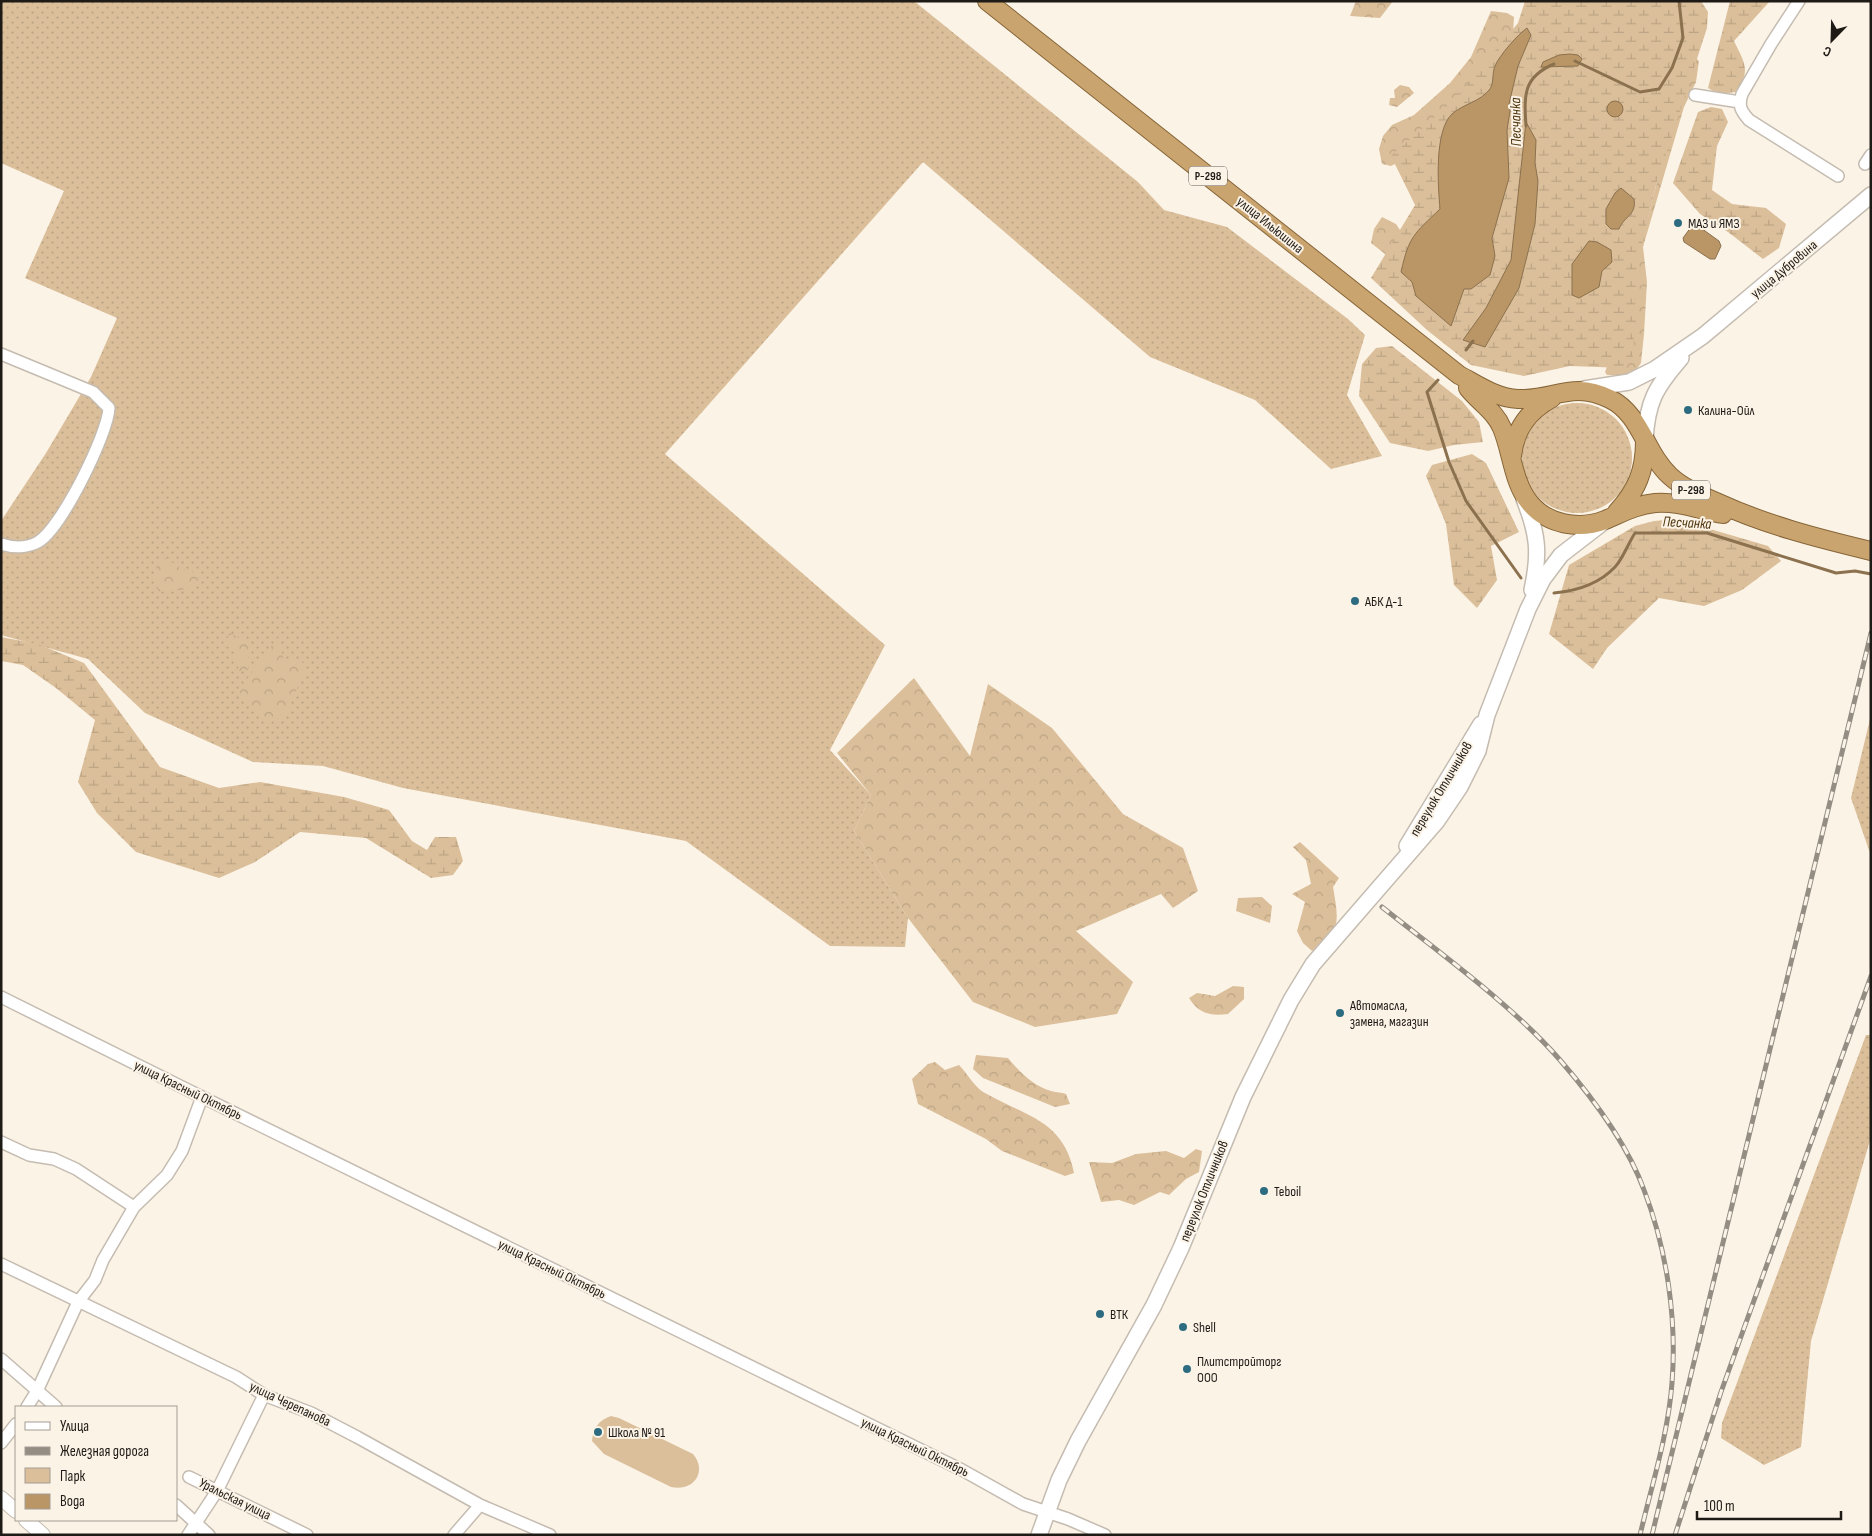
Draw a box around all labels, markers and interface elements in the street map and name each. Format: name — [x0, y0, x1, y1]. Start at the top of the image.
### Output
north arrow — [1807, 15, 1857, 65]
text: С — [1820, 42, 1834, 61]
water label: Песчанка — [1506, 97, 1526, 147]
road number: Р-298 — [1189, 167, 1227, 186]
street label: улица Ильюшина — [1233, 193, 1307, 257]
place label: МАЗ и ЯМЗ — [1688, 215, 1740, 232]
marker: МАЗ и ЯМЗ — [1672, 217, 1684, 229]
street label: улица Дубровина — [1747, 236, 1821, 302]
place label: Калина-Ойл — [1698, 402, 1755, 419]
marker: Калина-Ойл — [1682, 404, 1694, 416]
road number: Р-298 — [1672, 480, 1710, 500]
water label: Песчанка — [1662, 512, 1712, 534]
place label: АБК Д-1 — [1364, 593, 1402, 610]
marker: АБК Д-1 — [1349, 595, 1361, 607]
street label: переулок Отличников — [1406, 738, 1476, 839]
place label: Автомасла, замена, магазин — [1349, 997, 1429, 1030]
marker: Автомасла, замена, магазин — [1334, 1007, 1346, 1019]
street label: улица Красный Октябрь — [131, 1056, 245, 1124]
street label: переулок Отличников — [1176, 1138, 1232, 1244]
place label: Teboil — [1274, 1183, 1301, 1200]
marker: Teboil — [1258, 1185, 1270, 1197]
street label: улица Красный Октябрь — [495, 1235, 609, 1303]
place label: ВТК — [1110, 1306, 1129, 1323]
marker: ВТК — [1094, 1308, 1106, 1320]
place label: Shell — [1193, 1319, 1216, 1336]
marker: Shell — [1177, 1321, 1189, 1333]
place label: Плитстройторг ООО — [1197, 1353, 1282, 1386]
marker: Плитстройторг ООО — [1181, 1363, 1193, 1375]
street label: улица Черепанова — [247, 1378, 333, 1430]
legend — [15, 1406, 178, 1521]
street label: улица Красный Октябрь — [858, 1413, 972, 1481]
text: Улица — [60, 1417, 89, 1436]
place label: Школа № 91 — [608, 1424, 665, 1441]
marker: Школа № 91 — [592, 1426, 604, 1438]
text: Железная дорога — [60, 1442, 149, 1461]
text: Парк — [60, 1467, 86, 1486]
street label: Уральская улица — [196, 1474, 274, 1524]
scale bar — [1697, 1488, 1841, 1520]
text: Вода — [60, 1492, 85, 1511]
text: 100 m — [1704, 1497, 1735, 1516]

